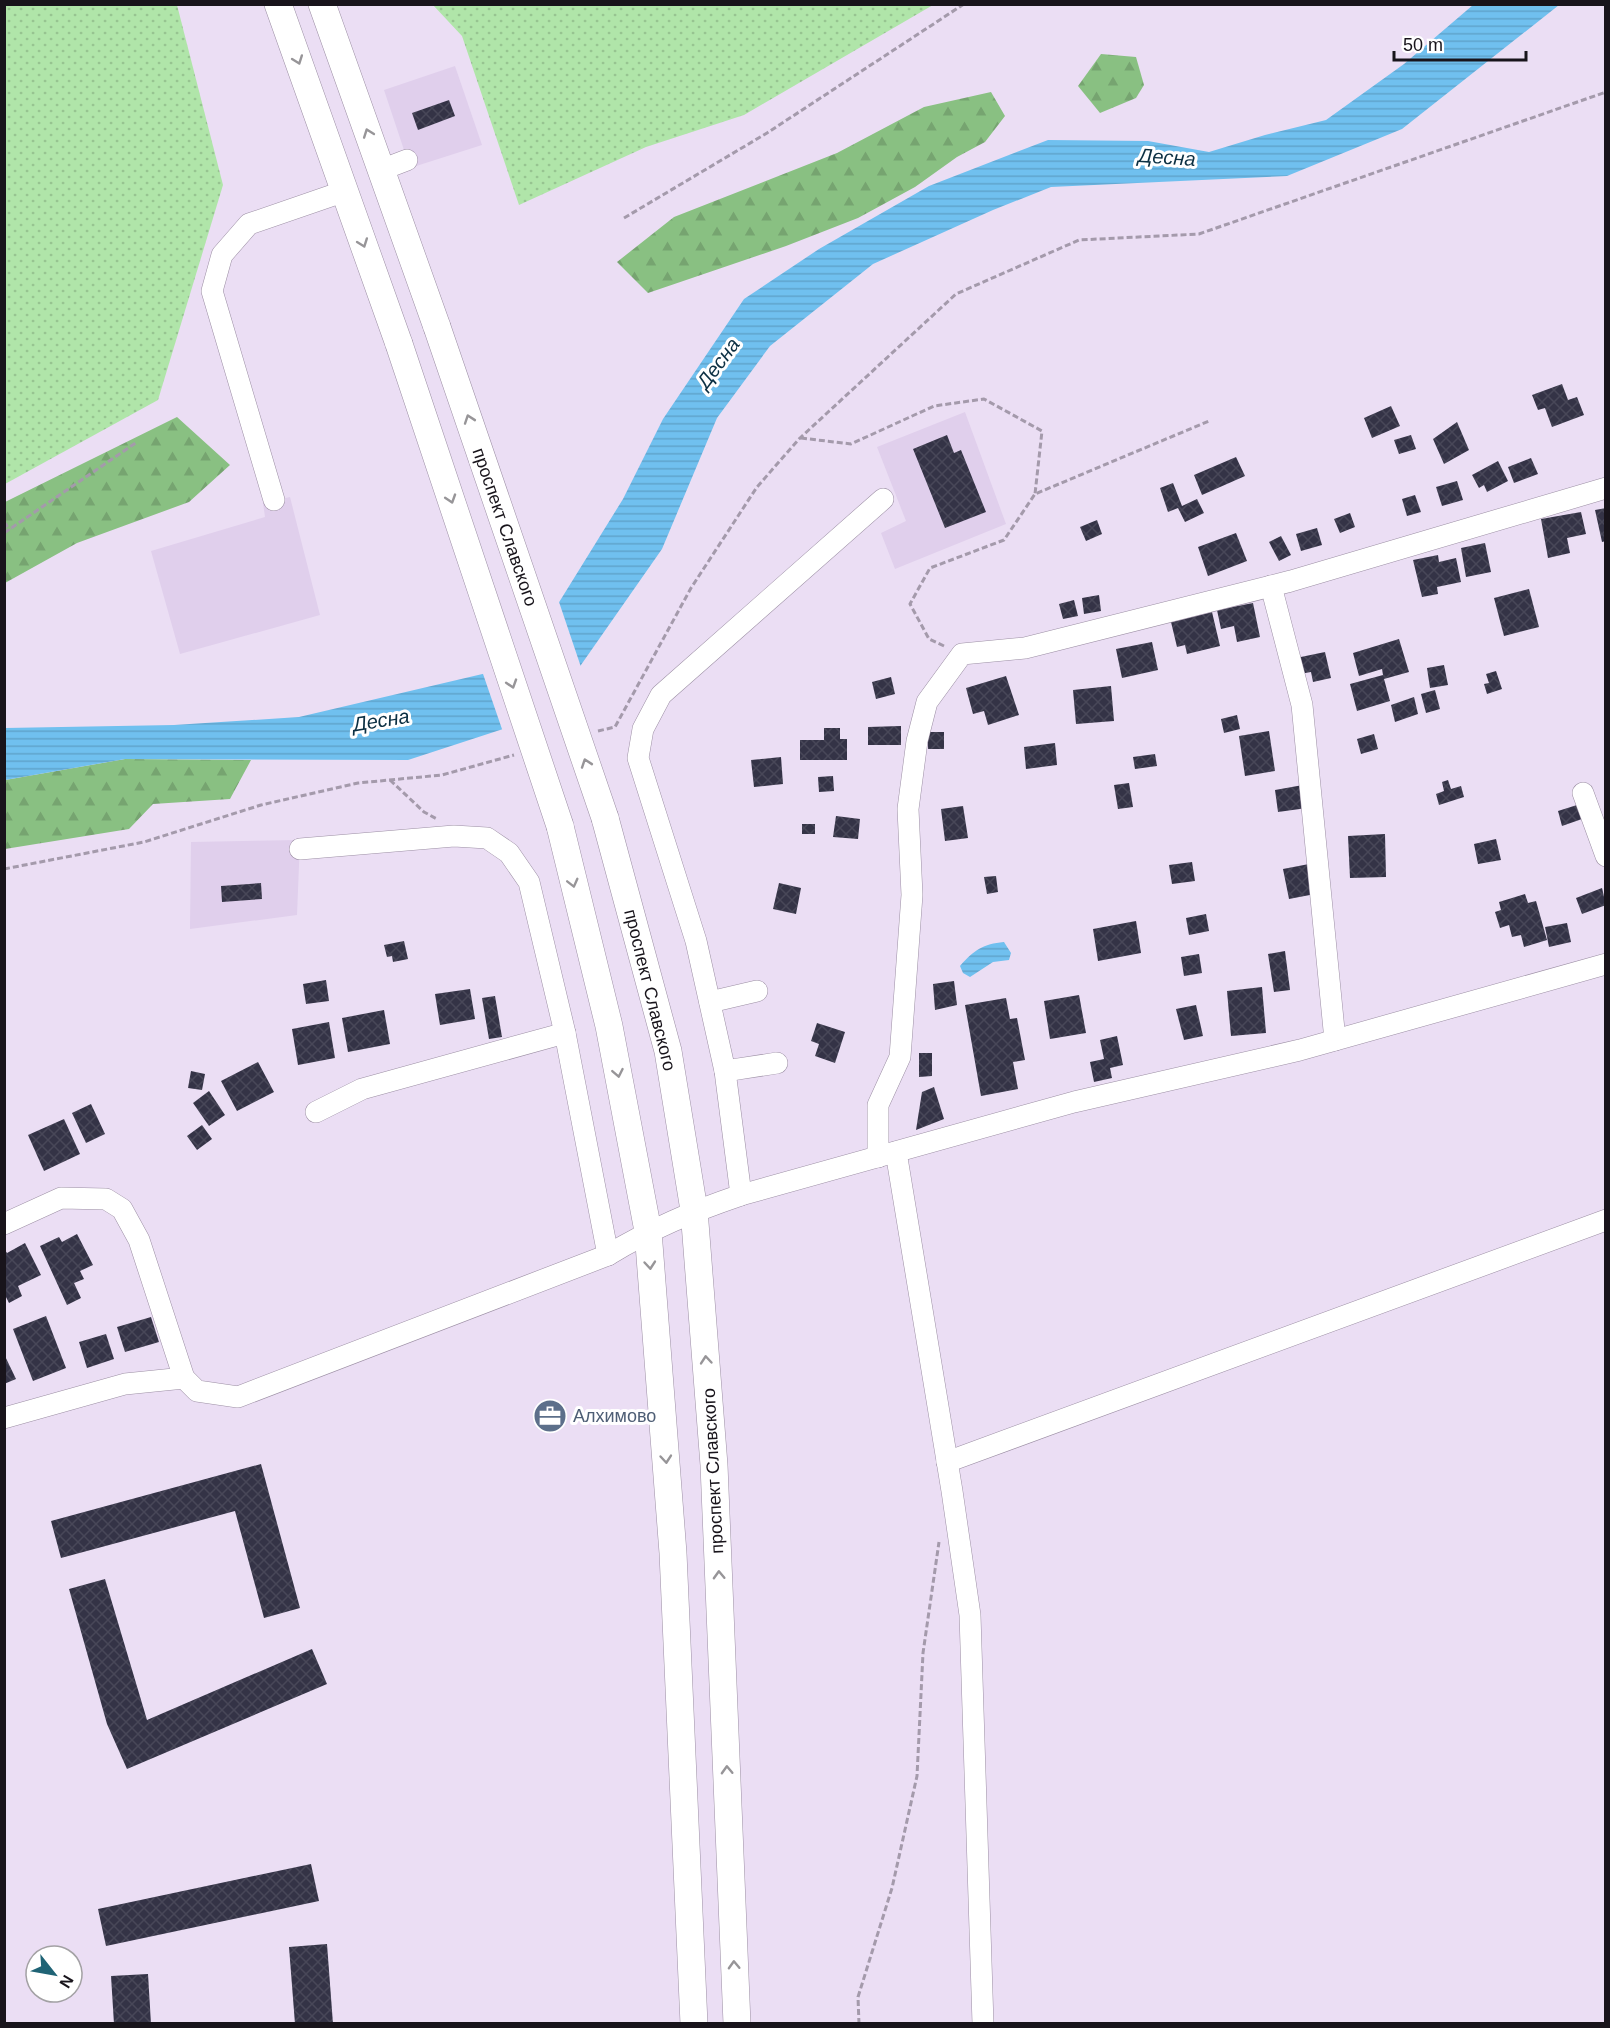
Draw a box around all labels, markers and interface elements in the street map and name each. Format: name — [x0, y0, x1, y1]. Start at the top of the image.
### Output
scale bar — [1394, 24, 1526, 62]
text: 50 m — [1403, 35, 1443, 55]
one-way arrow — [290, 54, 303, 65]
one-way arrow — [362, 129, 375, 139]
water label: Десна — [1136, 144, 1196, 170]
one-way arrow — [356, 237, 369, 248]
water label: Десна — [691, 334, 744, 394]
one-way arrow — [463, 414, 476, 425]
street label: проспект Славского — [469, 445, 541, 609]
one-way arrow — [443, 493, 456, 504]
one-way arrow — [505, 678, 518, 689]
water label: Десна — [349, 705, 411, 736]
one-way arrow — [581, 758, 593, 769]
one-way arrow — [566, 877, 579, 887]
street label: проспект Славского — [620, 907, 680, 1073]
one-way arrow — [611, 1068, 623, 1077]
one-way arrow — [644, 1260, 657, 1269]
one-way arrow — [700, 1355, 713, 1364]
street label: проспект Славского — [699, 1388, 727, 1554]
office icon: Алхимово — [532, 1398, 568, 1434]
place label: Алхимово — [573, 1406, 656, 1426]
one-way arrow — [659, 1454, 672, 1463]
one-way arrow — [712, 1571, 725, 1580]
one-way arrow — [720, 1766, 733, 1775]
north arrow — [24, 1944, 84, 2004]
one-way arrow — [728, 1961, 741, 1970]
text: N — [56, 1972, 77, 1991]

